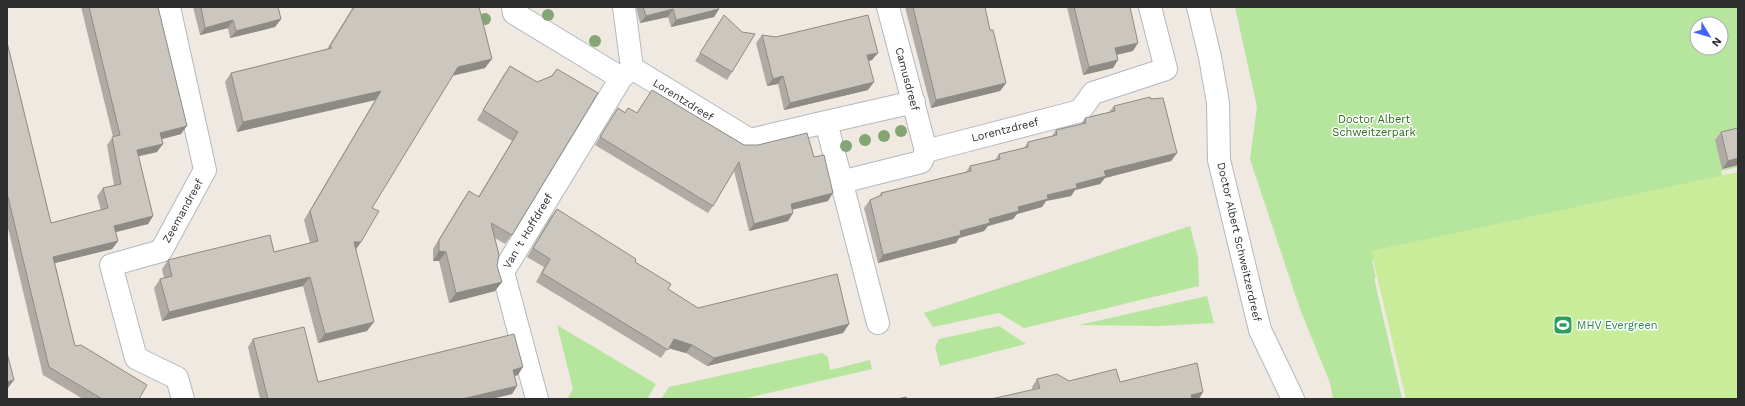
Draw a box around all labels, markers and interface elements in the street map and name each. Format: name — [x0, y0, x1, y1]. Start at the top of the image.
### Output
north arrow — [1689, 16, 1729, 56]
text: N — [1709, 35, 1724, 49]
street label: Camusdreef — [892, 46, 922, 113]
street label: Lorentzdreef — [650, 76, 716, 124]
park label: Doctor Albert Schweitzerpark — [1332, 113, 1416, 139]
street label: Lorentzdreef — [970, 115, 1041, 145]
street label: Doctor Albert Schweitzerdreef — [1214, 161, 1264, 324]
street label: Zeemandreef — [160, 176, 206, 245]
street label: Van 't Hoffdreef — [500, 191, 556, 271]
sports icon: MHV Evergreen — [1552, 314, 1574, 336]
place label: MHV Evergreen — [1577, 319, 1658, 332]

